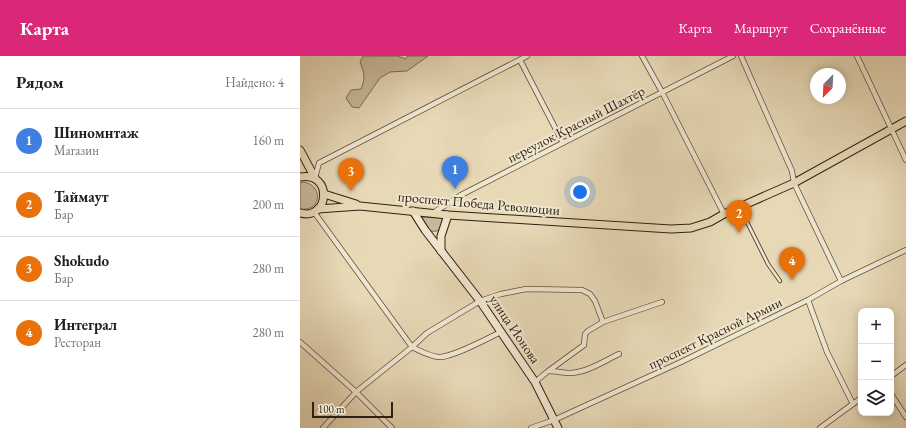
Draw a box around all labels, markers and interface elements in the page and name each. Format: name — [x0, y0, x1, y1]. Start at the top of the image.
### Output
text: Карта — [20, 16, 69, 41]
text: Карта — [679, 19, 712, 37]
text: Маршрут — [734, 19, 788, 37]
text: Сохранённые — [810, 19, 886, 37]
north arrow — [810, 68, 846, 104]
text: Рядом — [16, 71, 64, 93]
text: Найдено: 4 — [225, 74, 284, 91]
street label: переулок Красный Шахтёр — [504, 81, 648, 167]
text: Шиномнтаж — [54, 123, 139, 142]
text: 1 — [26, 132, 32, 149]
text: 160 m — [253, 132, 284, 149]
text: Магазин — [54, 142, 99, 159]
pin: 1 — [442, 156, 468, 189]
pin: 3 — [338, 158, 364, 191]
your location — [570, 182, 590, 202]
text: Таймаут — [54, 187, 108, 206]
street label: проспект Победа Революции — [397, 187, 561, 219]
text: 2 — [26, 196, 32, 213]
text: 200 m — [253, 196, 284, 213]
pin: 2 — [726, 200, 752, 233]
text: Бар — [54, 206, 74, 223]
pin: 4 — [779, 247, 805, 280]
text: Shokudo — [54, 251, 109, 270]
text: 3 — [26, 260, 32, 277]
text: 280 m — [253, 260, 284, 277]
text: Бар — [54, 270, 74, 287]
street label: улица Ионова — [485, 291, 545, 367]
street label: проспект Красной Армии — [645, 293, 785, 373]
map controls — [858, 308, 894, 416]
button: + — [858, 308, 894, 344]
text: Интеграл — [54, 315, 117, 334]
text: 4 — [26, 324, 32, 341]
text: 280 m — [253, 324, 284, 341]
text: Ресторан — [54, 334, 101, 351]
button: − — [858, 344, 894, 380]
button: layers — [858, 380, 894, 416]
scale bar — [312, 400, 393, 419]
text: 100 m — [318, 402, 345, 416]

